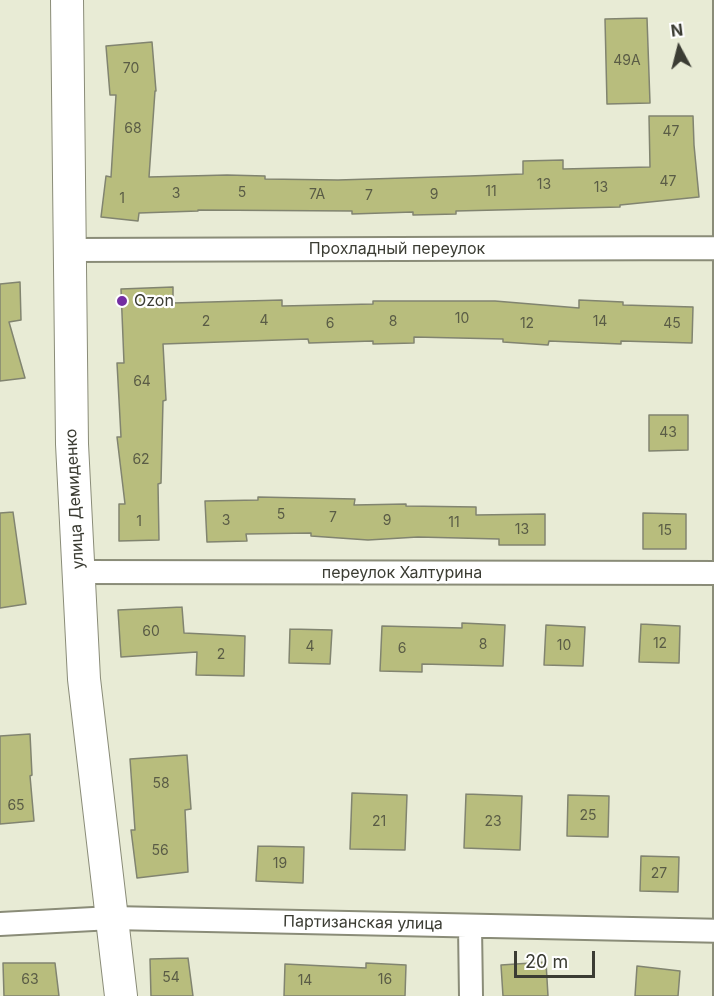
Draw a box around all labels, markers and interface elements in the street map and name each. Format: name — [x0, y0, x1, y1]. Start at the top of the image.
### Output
north arrow — [649, 18, 709, 78]
text: N — [670, 19, 684, 41]
house number: 49А — [613, 53, 641, 69]
house number: 70 — [123, 61, 139, 77]
house number: 68 — [124, 121, 142, 137]
house number: 47 — [663, 124, 679, 140]
house number: 47 — [660, 174, 676, 190]
house number: 13 — [537, 177, 551, 193]
house number: 13 — [594, 180, 608, 196]
house number: 11 — [485, 184, 497, 200]
house number: 5 — [238, 185, 246, 201]
house number: 3 — [172, 186, 180, 202]
house number: 7А — [309, 187, 325, 203]
house number: 9 — [430, 187, 438, 203]
house number: 7 — [365, 188, 373, 204]
house number: 1 — [119, 191, 125, 207]
street label: Прохладный переулок — [309, 239, 485, 259]
place label: Ozon — [134, 291, 174, 311]
marker: Ozon — [115, 294, 129, 308]
house number: 10 — [455, 311, 469, 327]
house number: 4 — [259, 313, 269, 329]
house number: 2 — [202, 314, 210, 330]
house number: 8 — [389, 314, 397, 330]
house number: 14 — [593, 314, 607, 330]
house number: 6 — [326, 316, 334, 332]
house number: 12 — [520, 316, 534, 332]
house number: 45 — [663, 316, 681, 332]
house number: 64 — [133, 374, 151, 390]
house number: 43 — [659, 425, 677, 441]
street label: улица Демиденко — [62, 428, 88, 570]
house number: 62 — [132, 452, 150, 468]
house number: 5 — [277, 507, 285, 523]
house number: 7 — [329, 510, 337, 526]
house number: 3 — [222, 513, 230, 529]
house number: 9 — [383, 513, 391, 529]
house number: 1 — [136, 514, 142, 530]
house number: 11 — [448, 515, 460, 531]
house number: 13 — [515, 522, 529, 538]
house number: 15 — [658, 523, 672, 539]
street label: переулок Халтурина — [322, 563, 482, 583]
house number: 60 — [142, 624, 160, 640]
house number: 12 — [653, 636, 667, 652]
house number: 8 — [479, 637, 487, 653]
house number: 10 — [557, 638, 571, 654]
house number: 4 — [305, 639, 315, 655]
house number: 6 — [398, 641, 406, 657]
house number: 2 — [217, 647, 225, 663]
house number: 58 — [152, 776, 170, 792]
house number: 65 — [7, 798, 25, 814]
house number: 25 — [579, 808, 597, 824]
house number: 21 — [372, 814, 386, 830]
house number: 23 — [484, 814, 502, 830]
house number: 56 — [151, 843, 169, 859]
house number: 19 — [273, 856, 287, 872]
house number: 27 — [651, 866, 667, 882]
street label: Партизанская улица — [283, 912, 443, 934]
scale bar — [517, 939, 598, 977]
text: 20 m — [525, 951, 568, 972]
house number: 54 — [162, 970, 180, 986]
house number: 63 — [21, 972, 39, 988]
house number: 16 — [378, 972, 392, 988]
house number: 14 — [298, 973, 312, 989]

